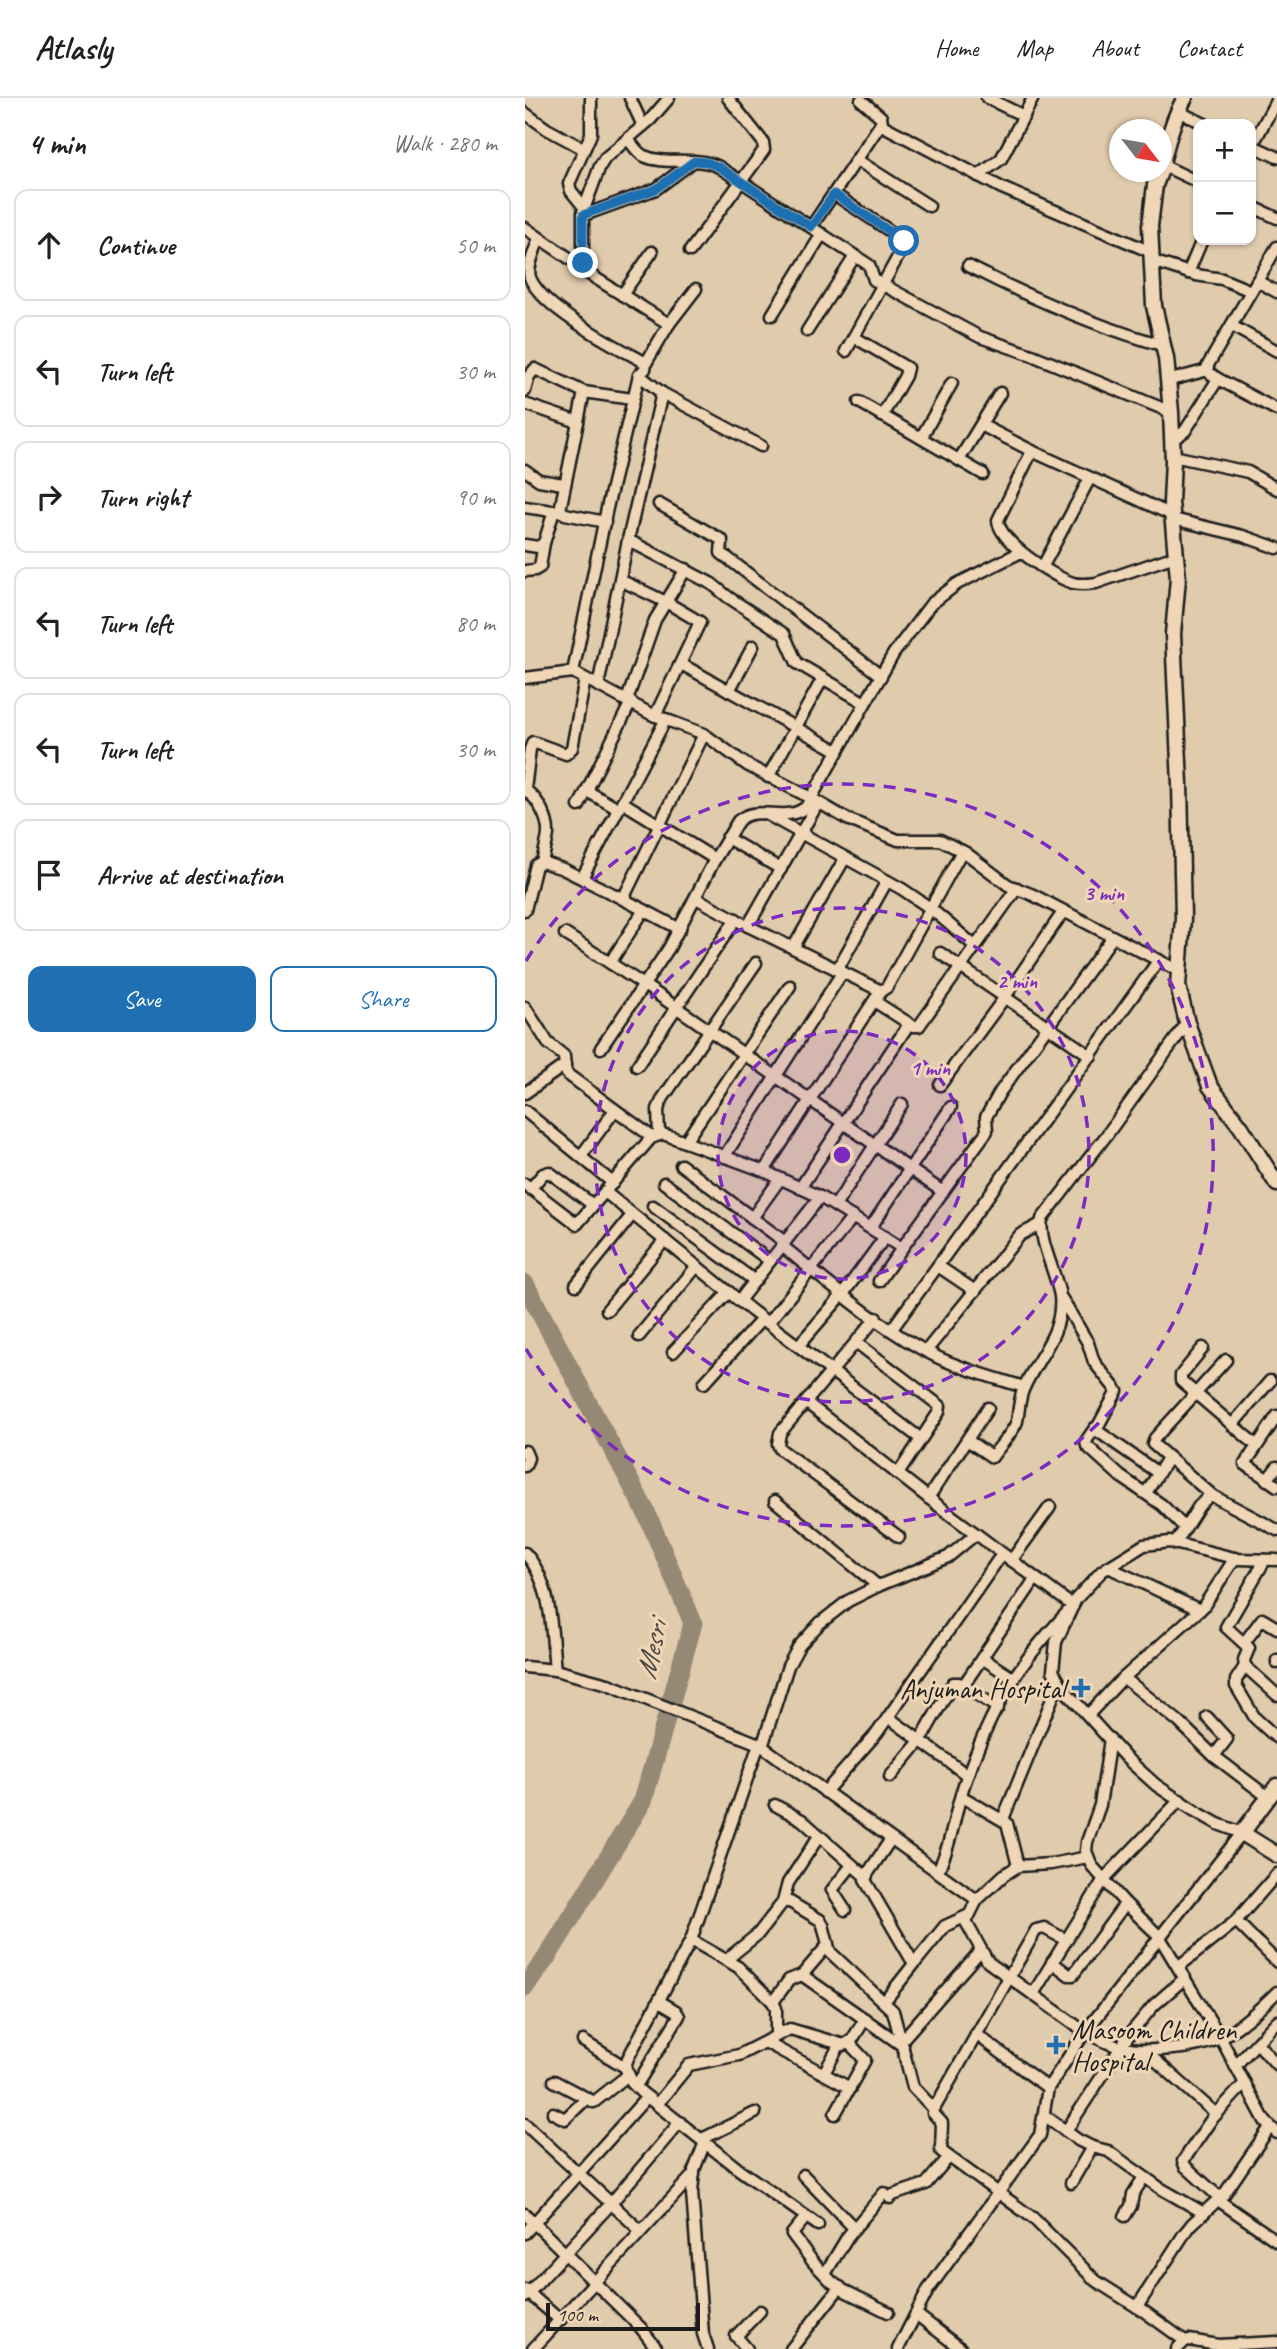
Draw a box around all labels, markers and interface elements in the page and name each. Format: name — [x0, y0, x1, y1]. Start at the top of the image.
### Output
text: Atlasly — [35, 27, 112, 69]
text: Home — [935, 33, 978, 63]
text: Map — [1016, 33, 1053, 63]
text: About — [1091, 33, 1139, 63]
text: Contact — [1177, 33, 1242, 63]
north arrow — [1109, 119, 1172, 182]
map controls — [1193, 119, 1256, 245]
button: + — [1193, 119, 1256, 182]
text: 4 min — [28, 125, 85, 163]
text: Walk · 280 m — [393, 129, 497, 158]
button: − — [1193, 182, 1256, 245]
route start — [888, 225, 919, 256]
icon: ahead — [30, 226, 68, 264]
text: Continue — [97, 229, 175, 262]
text: 50 m — [456, 231, 495, 260]
route end — [567, 247, 598, 278]
icon: left — [30, 352, 68, 390]
text: Turn left — [97, 355, 172, 388]
text: 30 m — [456, 357, 495, 386]
icon: right — [30, 478, 68, 516]
text: Turn right — [97, 481, 188, 514]
text: 90 m — [456, 483, 495, 512]
icon: left — [30, 604, 68, 642]
text: Turn left — [97, 607, 172, 640]
text: 80 m — [456, 609, 495, 638]
icon: left — [30, 730, 68, 768]
text: Turn left — [97, 733, 172, 766]
text: 30 m — [456, 735, 495, 764]
icon: arrive — [30, 856, 68, 894]
text: Arrive at destination — [97, 859, 283, 892]
text: 3 min — [1084, 880, 1124, 906]
button: Save — [28, 966, 256, 1032]
button: Share — [270, 966, 497, 1032]
text: 2 min — [997, 968, 1037, 994]
text: 1 min — [910, 1055, 950, 1081]
centre of rings — [830, 1143, 854, 1167]
water label: Mesri — [626, 1610, 677, 1682]
place label: Anjuman Hospital — [900, 1671, 1070, 1706]
marker: Anjuman Hospital — [1071, 1678, 1091, 1698]
place label: Masoom Children Hospital — [1072, 2012, 1238, 2079]
marker: Masoom Children Hospital — [1046, 2035, 1066, 2055]
scale bar — [546, 2300, 700, 2332]
text: 100 m — [557, 2303, 598, 2327]

